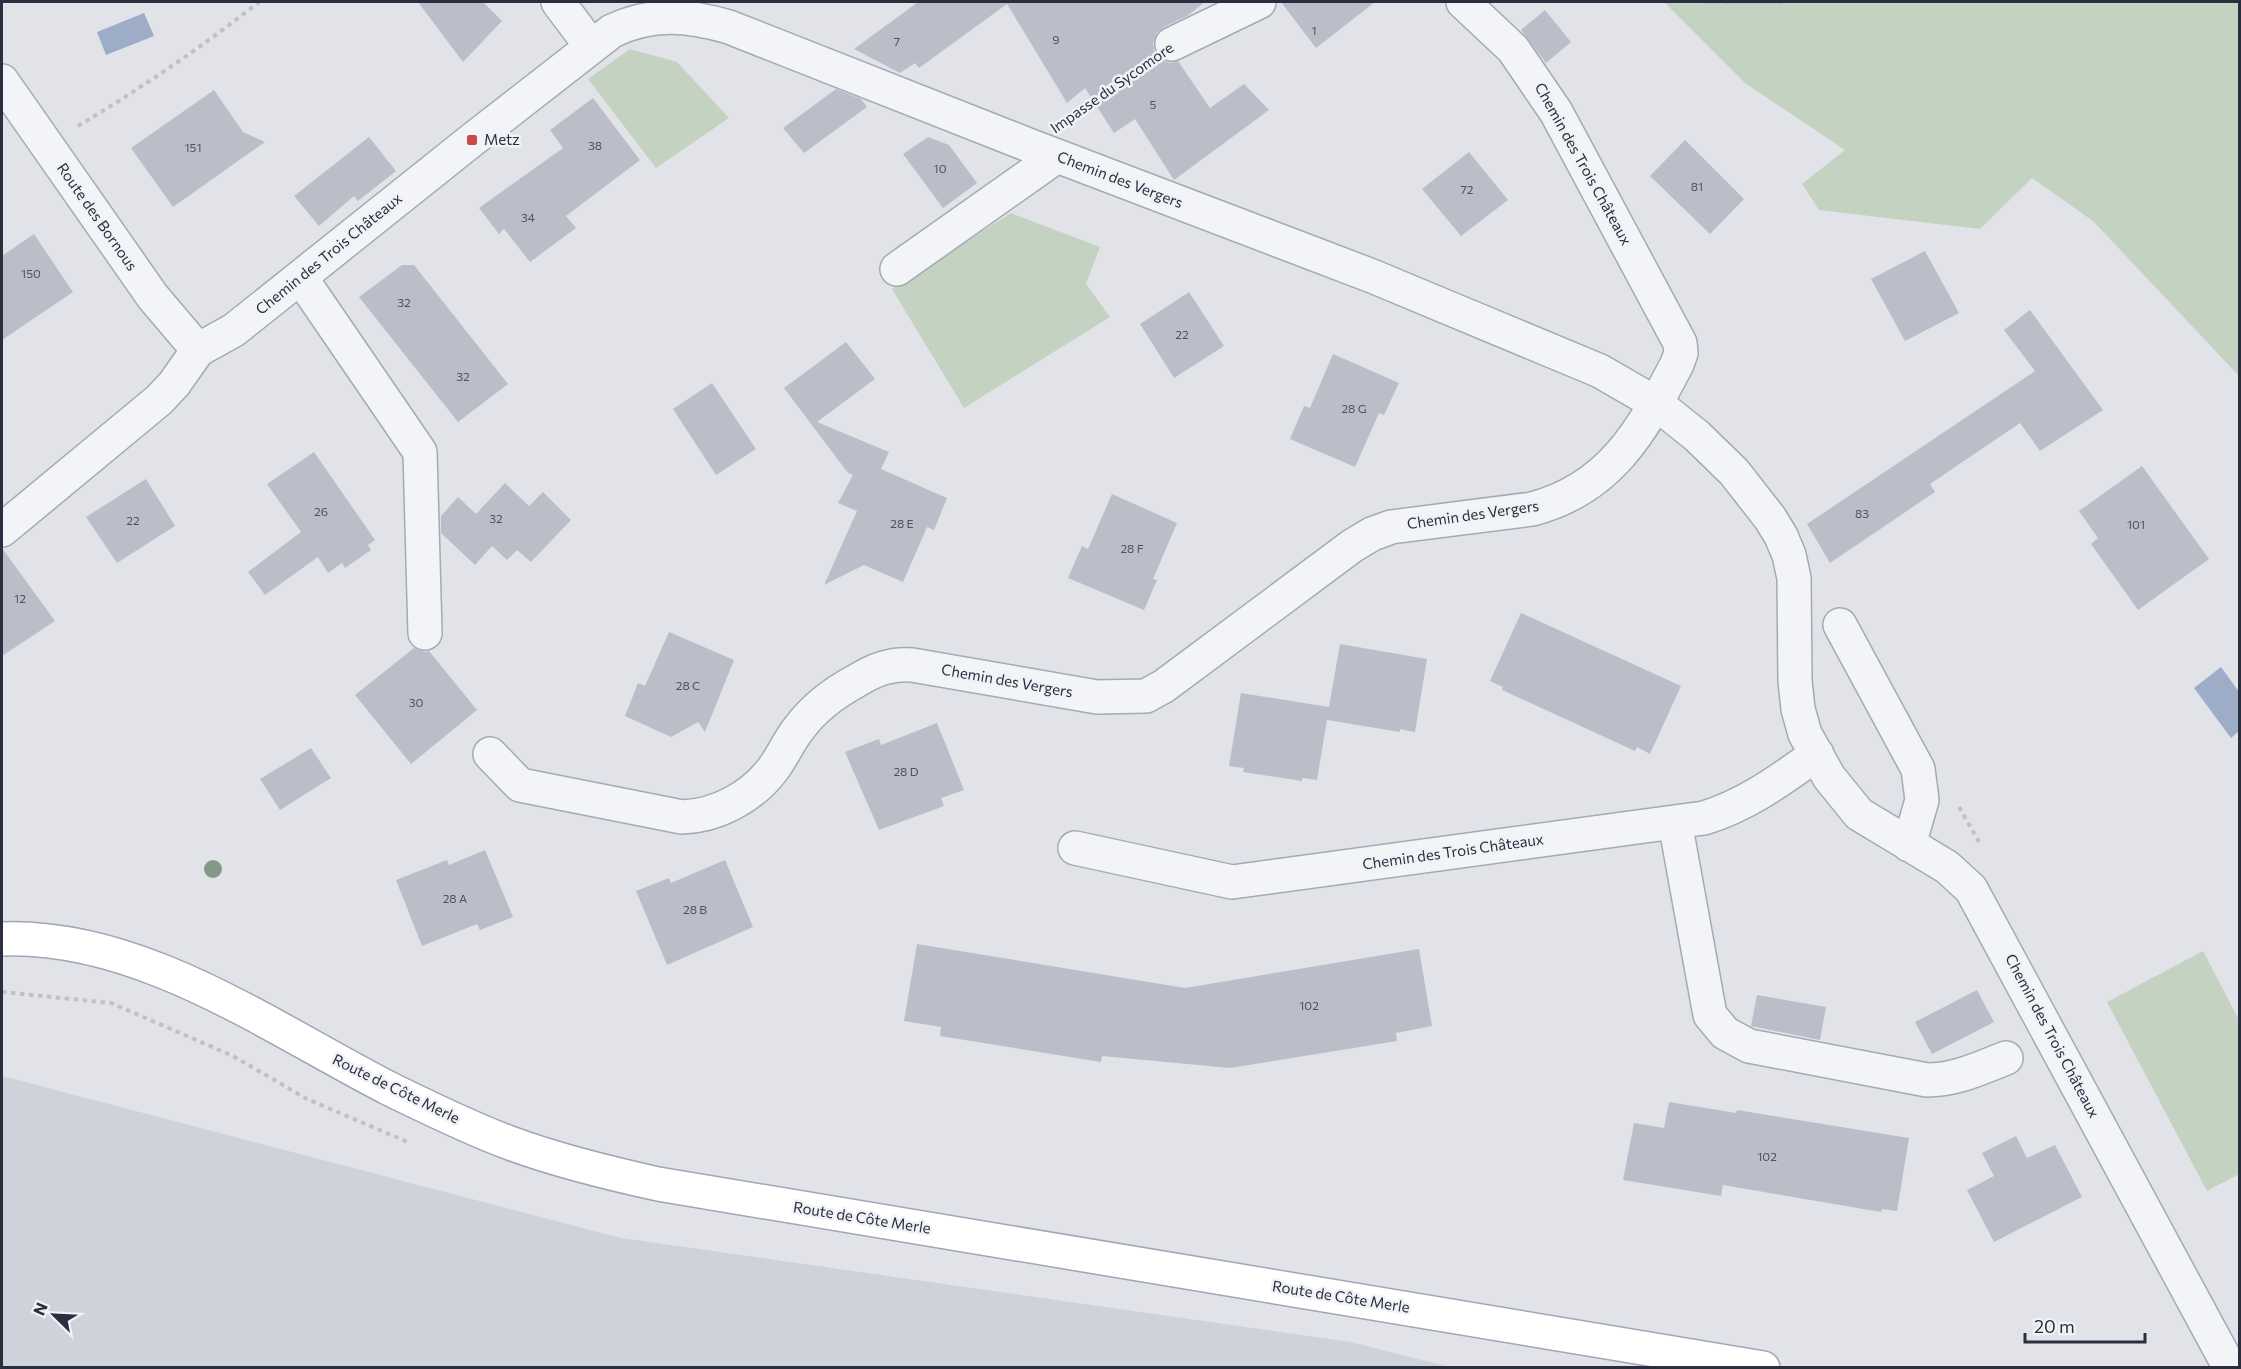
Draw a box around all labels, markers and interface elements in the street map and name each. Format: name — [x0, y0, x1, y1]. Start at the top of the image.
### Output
house number: 1 — [1311, 23, 1317, 37]
house number: 9 — [1052, 32, 1060, 46]
house number: 7 — [894, 34, 900, 48]
street label: Impasse du Sycomore — [1046, 38, 1177, 137]
street label: Chemin des Trois Châteaux — [1532, 79, 1636, 248]
house number: 5 — [1150, 97, 1157, 111]
place label: Metz — [484, 130, 520, 148]
marker: Metz — [465, 133, 479, 147]
house number: 38 — [588, 138, 602, 152]
house number: 151 — [184, 140, 202, 154]
street label: Chemin des Vergers — [1055, 147, 1186, 211]
street label: Route des Bornous — [54, 159, 142, 274]
house number: 10 — [934, 161, 947, 175]
house number: 81 — [1691, 179, 1703, 193]
house number: 72 — [1461, 182, 1474, 196]
street label: Chemin des Trois Châteaux — [252, 189, 405, 318]
house number: 34 — [521, 210, 535, 224]
house number: 150 — [21, 266, 41, 280]
house number: 32 — [397, 295, 411, 309]
house number: 22 — [1175, 327, 1189, 341]
house number: 32 — [456, 369, 470, 383]
house number: 28 G — [1342, 401, 1367, 415]
street label: Chemin des Vergers — [1406, 496, 1540, 532]
house number: 26 — [314, 504, 328, 518]
house number: 83 — [1855, 506, 1869, 520]
house number: 32 — [489, 511, 503, 525]
house number: 22 — [126, 513, 140, 527]
house number: 28 E — [890, 516, 914, 530]
house number: 101 — [2127, 517, 2145, 531]
house number: 28 F — [1120, 541, 1144, 555]
house number: 12 — [14, 591, 26, 605]
street label: Chemin des Vergers — [940, 660, 1074, 700]
house number: 28 C — [676, 678, 700, 692]
house number: 30 — [409, 695, 424, 709]
house number: 28 D — [893, 764, 919, 778]
street label: Chemin des Trois Châteaux — [1361, 829, 1545, 873]
house number: 28 A — [443, 891, 467, 905]
house number: 28 B — [683, 902, 707, 916]
street label: Chemin des Trois Châteaux — [2002, 951, 2104, 1121]
house number: 102 — [1299, 998, 1319, 1012]
street label: Route de Côte Merle — [330, 1050, 463, 1127]
house number: 102 — [1757, 1149, 1777, 1163]
street label: Route de Côte Merle — [792, 1197, 932, 1237]
street label: Route de Côte Merle — [1271, 1276, 1411, 1316]
north arrow — [24, 1285, 84, 1345]
text: N — [29, 1299, 51, 1318]
scale bar — [2025, 1306, 2145, 1344]
text: 20 m — [2034, 1315, 2075, 1337]

